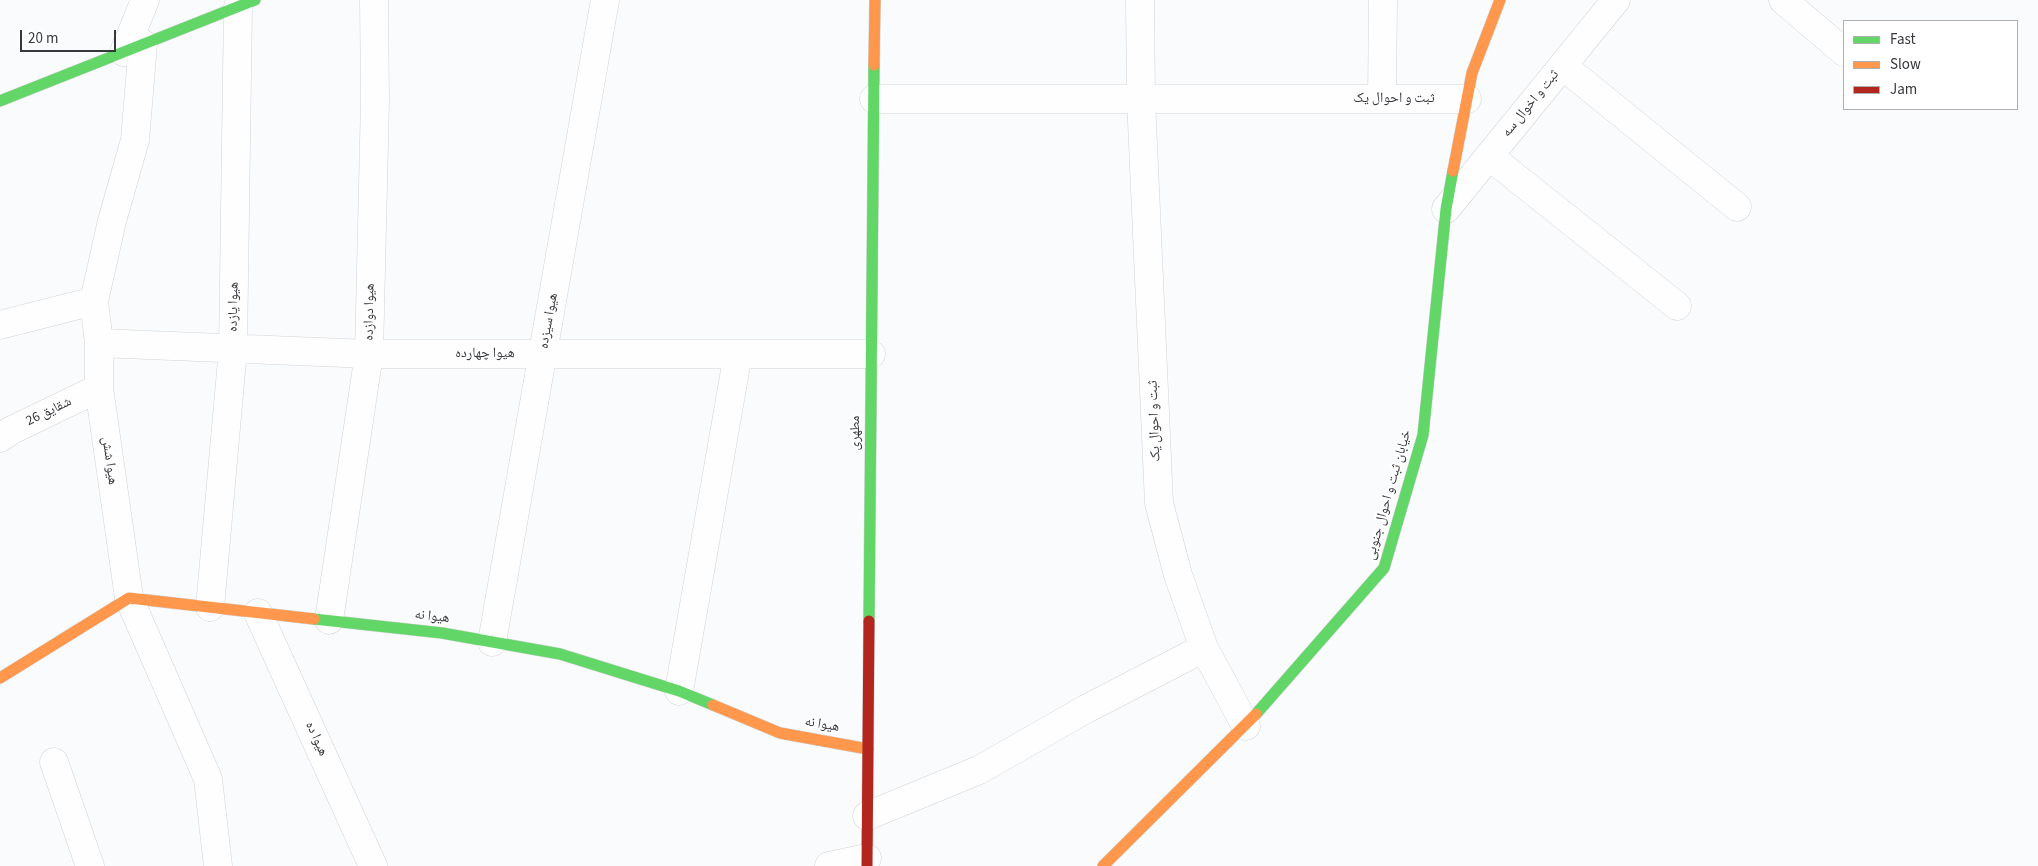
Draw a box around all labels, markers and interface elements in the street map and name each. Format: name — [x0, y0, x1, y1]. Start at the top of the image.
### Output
scale bar — [22, 20, 119, 52]
legend — [1843, 20, 2018, 110]
text: 20 m — [28, 28, 58, 49]
text: Fast — [1890, 29, 1916, 50]
text: Slow — [1890, 54, 1921, 75]
street label: ثبت و اخوال سه — [1499, 67, 1563, 141]
text: Jam — [1890, 79, 1917, 100]
street label: ثبت و احوال یک — [1353, 91, 1435, 107]
street label: هیوا یازده — [225, 282, 243, 332]
street label: هیوا دوازده — [361, 283, 379, 341]
street label: هیوا سیزده — [536, 292, 562, 350]
street label: هیوا چهارده — [455, 346, 515, 362]
street label: ثبت و احوال یک — [1145, 380, 1165, 462]
street label: شقایق 26 — [23, 394, 75, 430]
street label: مطهری — [848, 416, 864, 450]
street label: خیابان ثبت و احوال جنوبی — [1362, 428, 1416, 562]
street label: هیوا شش — [97, 436, 121, 486]
street label: هیوا نه — [414, 607, 450, 627]
street label: هیوا نه — [803, 714, 841, 736]
street label: هیوا ده — [301, 719, 331, 759]

